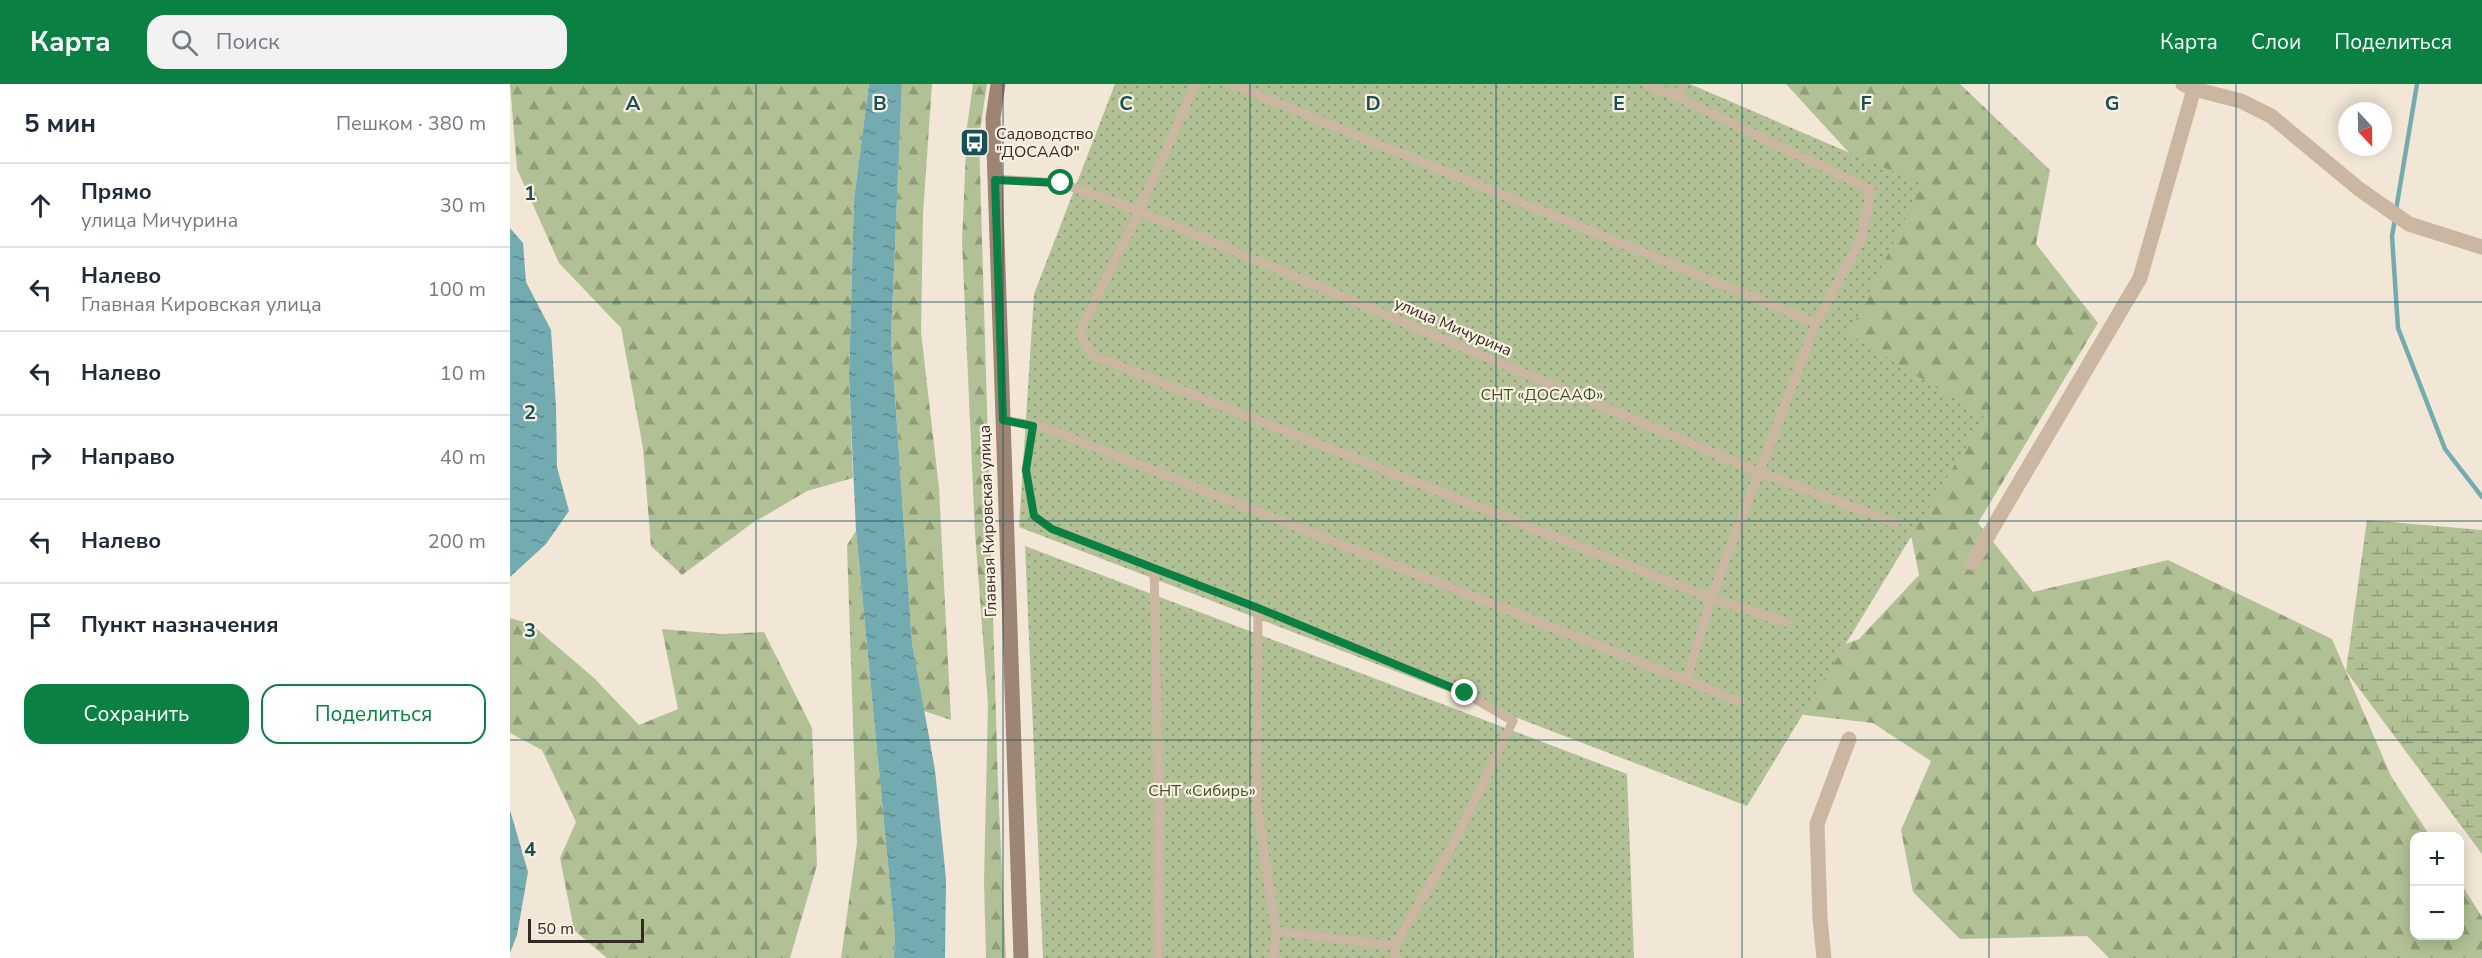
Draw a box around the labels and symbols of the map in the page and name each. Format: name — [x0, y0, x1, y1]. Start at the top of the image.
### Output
text: A — [626, 90, 641, 117]
text: B — [873, 90, 887, 117]
text: C — [1119, 90, 1133, 117]
text: D — [1365, 90, 1381, 117]
text: E — [1613, 90, 1625, 117]
text: F — [1860, 90, 1872, 117]
text: G — [2105, 90, 2119, 117]
north arrow — [2338, 102, 2392, 156]
place label: Садоводство "ДОСААФ" — [996, 123, 1094, 163]
bus stop icon: Садоводство "ДОСААФ" — [959, 127, 991, 159]
route start — [1047, 169, 1073, 195]
text: 1 — [524, 180, 536, 207]
street label: улица Мичурина — [1391, 292, 1515, 362]
park label: СНТ «ДОСААФ» — [1481, 384, 1603, 406]
text: 2 — [524, 399, 536, 426]
street label: Главная Кировская улица — [974, 424, 1002, 618]
text: 3 — [524, 617, 536, 644]
route end — [1451, 679, 1477, 705]
park label: СНТ «Сибирь» — [1148, 780, 1256, 802]
text: 4 — [524, 836, 536, 863]
scale bar — [528, 916, 644, 944]

